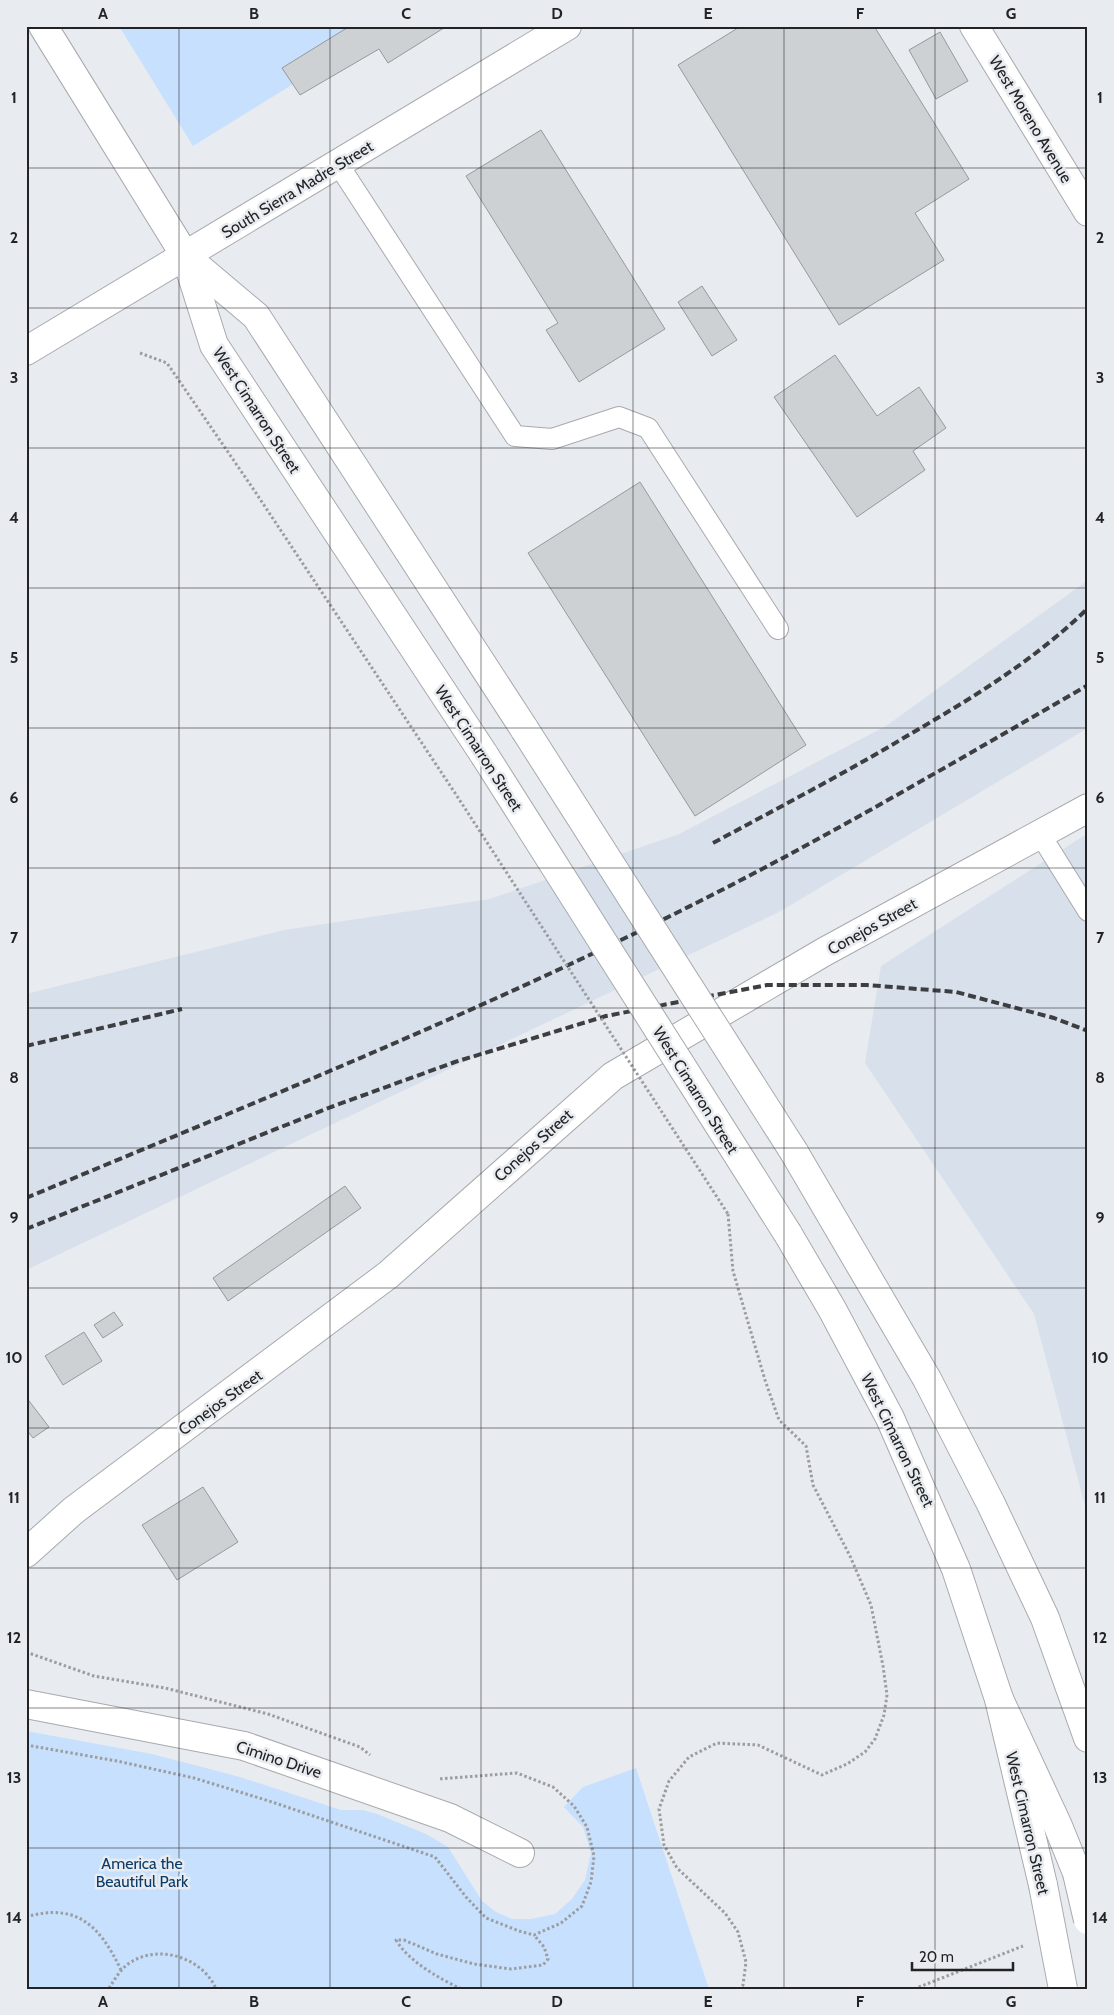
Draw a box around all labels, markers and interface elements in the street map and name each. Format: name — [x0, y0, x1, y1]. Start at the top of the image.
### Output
text: A — [98, 4, 108, 23]
text: B — [249, 4, 259, 23]
text: C — [401, 4, 411, 23]
text: D — [551, 4, 563, 23]
text: E — [703, 4, 713, 23]
text: F — [856, 4, 865, 23]
text: G — [1006, 4, 1016, 23]
street label: West Moreno Avenue — [985, 52, 1076, 186]
text: 1 — [11, 88, 17, 107]
text: 1 — [1097, 88, 1103, 107]
street label: South Sierra Madre Street — [218, 136, 377, 242]
text: 2 — [10, 228, 18, 247]
text: 2 — [1096, 228, 1104, 247]
street label: West Cimarron Street — [209, 344, 305, 477]
text: 3 — [10, 368, 18, 387]
text: 3 — [1096, 368, 1104, 387]
text: 4 — [9, 508, 19, 527]
text: 4 — [1095, 508, 1105, 527]
text: 5 — [10, 648, 18, 667]
text: 5 — [1096, 648, 1104, 667]
street label: West Cimarron Street — [431, 682, 527, 815]
text: 6 — [10, 788, 19, 807]
text: 6 — [1096, 788, 1105, 807]
street label: Conejos Street — [824, 894, 921, 959]
text: 7 — [10, 928, 19, 947]
text: 7 — [1096, 928, 1105, 947]
street label: West Cimarron Street — [649, 1023, 743, 1158]
text: 8 — [9, 1068, 19, 1087]
text: 8 — [1095, 1068, 1105, 1087]
street label: Conejos Street — [490, 1105, 577, 1186]
text: 9 — [10, 1208, 19, 1227]
text: 9 — [1096, 1208, 1105, 1227]
text: 10 — [5, 1348, 23, 1367]
text: 10 — [1091, 1348, 1109, 1367]
street label: Conejos Street — [175, 1365, 266, 1439]
street label: West Cimarron Street — [857, 1370, 938, 1511]
text: 11 — [8, 1488, 20, 1507]
text: 11 — [1094, 1488, 1106, 1507]
text: 12 — [7, 1628, 21, 1647]
text: 12 — [1093, 1628, 1107, 1647]
street label: Cimino Drive — [234, 1737, 324, 1782]
street label: West Cimarron Street — [1002, 1750, 1053, 1897]
text: 13 — [7, 1768, 21, 1787]
text: 13 — [1093, 1768, 1107, 1787]
park label: America the Beautiful Park — [96, 1854, 189, 1891]
text: 14 — [6, 1908, 22, 1927]
text: 14 — [1092, 1908, 1108, 1927]
scale bar — [912, 1940, 1013, 1972]
text: 20 m — [919, 1948, 954, 1966]
text: A — [98, 1992, 108, 2011]
text: B — [249, 1992, 259, 2011]
text: C — [401, 1992, 411, 2011]
text: D — [551, 1992, 563, 2011]
text: E — [703, 1992, 713, 2011]
text: F — [856, 1992, 865, 2011]
text: G — [1006, 1992, 1016, 2011]

